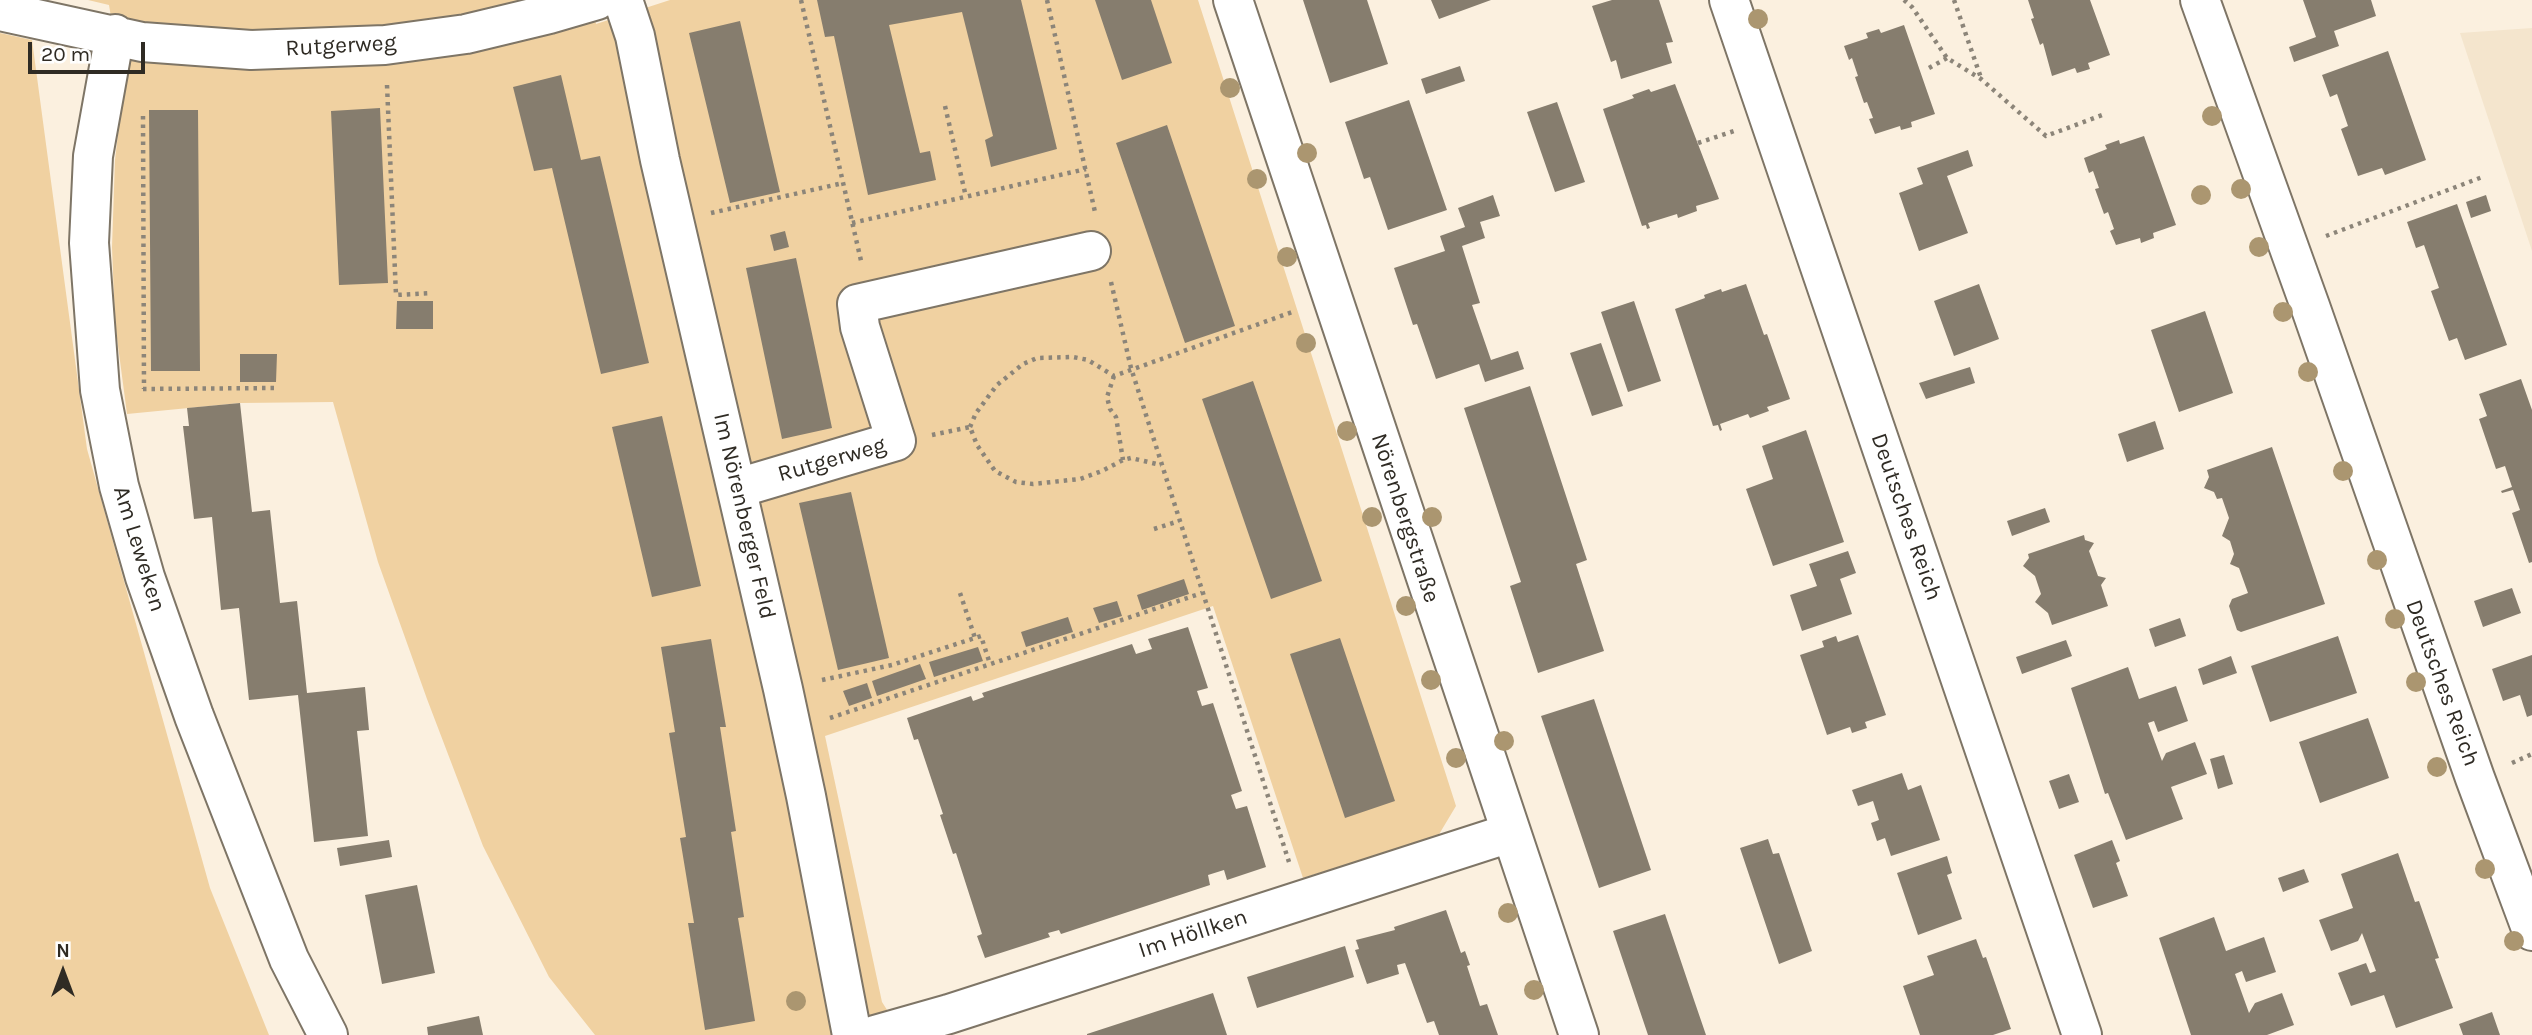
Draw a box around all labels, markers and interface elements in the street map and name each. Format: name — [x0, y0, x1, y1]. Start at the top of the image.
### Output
scale bar — [32, 28, 149, 72]
street label: Rutgerweg — [285, 29, 397, 63]
text: 20 m — [41, 42, 90, 66]
street label: Im Nörenberger Feld — [707, 410, 781, 622]
street label: Nörenbergstraße — [1365, 430, 1445, 606]
street label: Deutsches Reich — [1864, 430, 1948, 604]
street label: Rutgerweg — [775, 431, 889, 489]
street label: Am Leweken — [107, 483, 171, 615]
street label: Deutsches Reich — [2399, 596, 2485, 770]
street label: Im Höllken — [1135, 903, 1251, 965]
north arrow — [28, 937, 98, 1007]
text: N — [56, 940, 70, 962]

